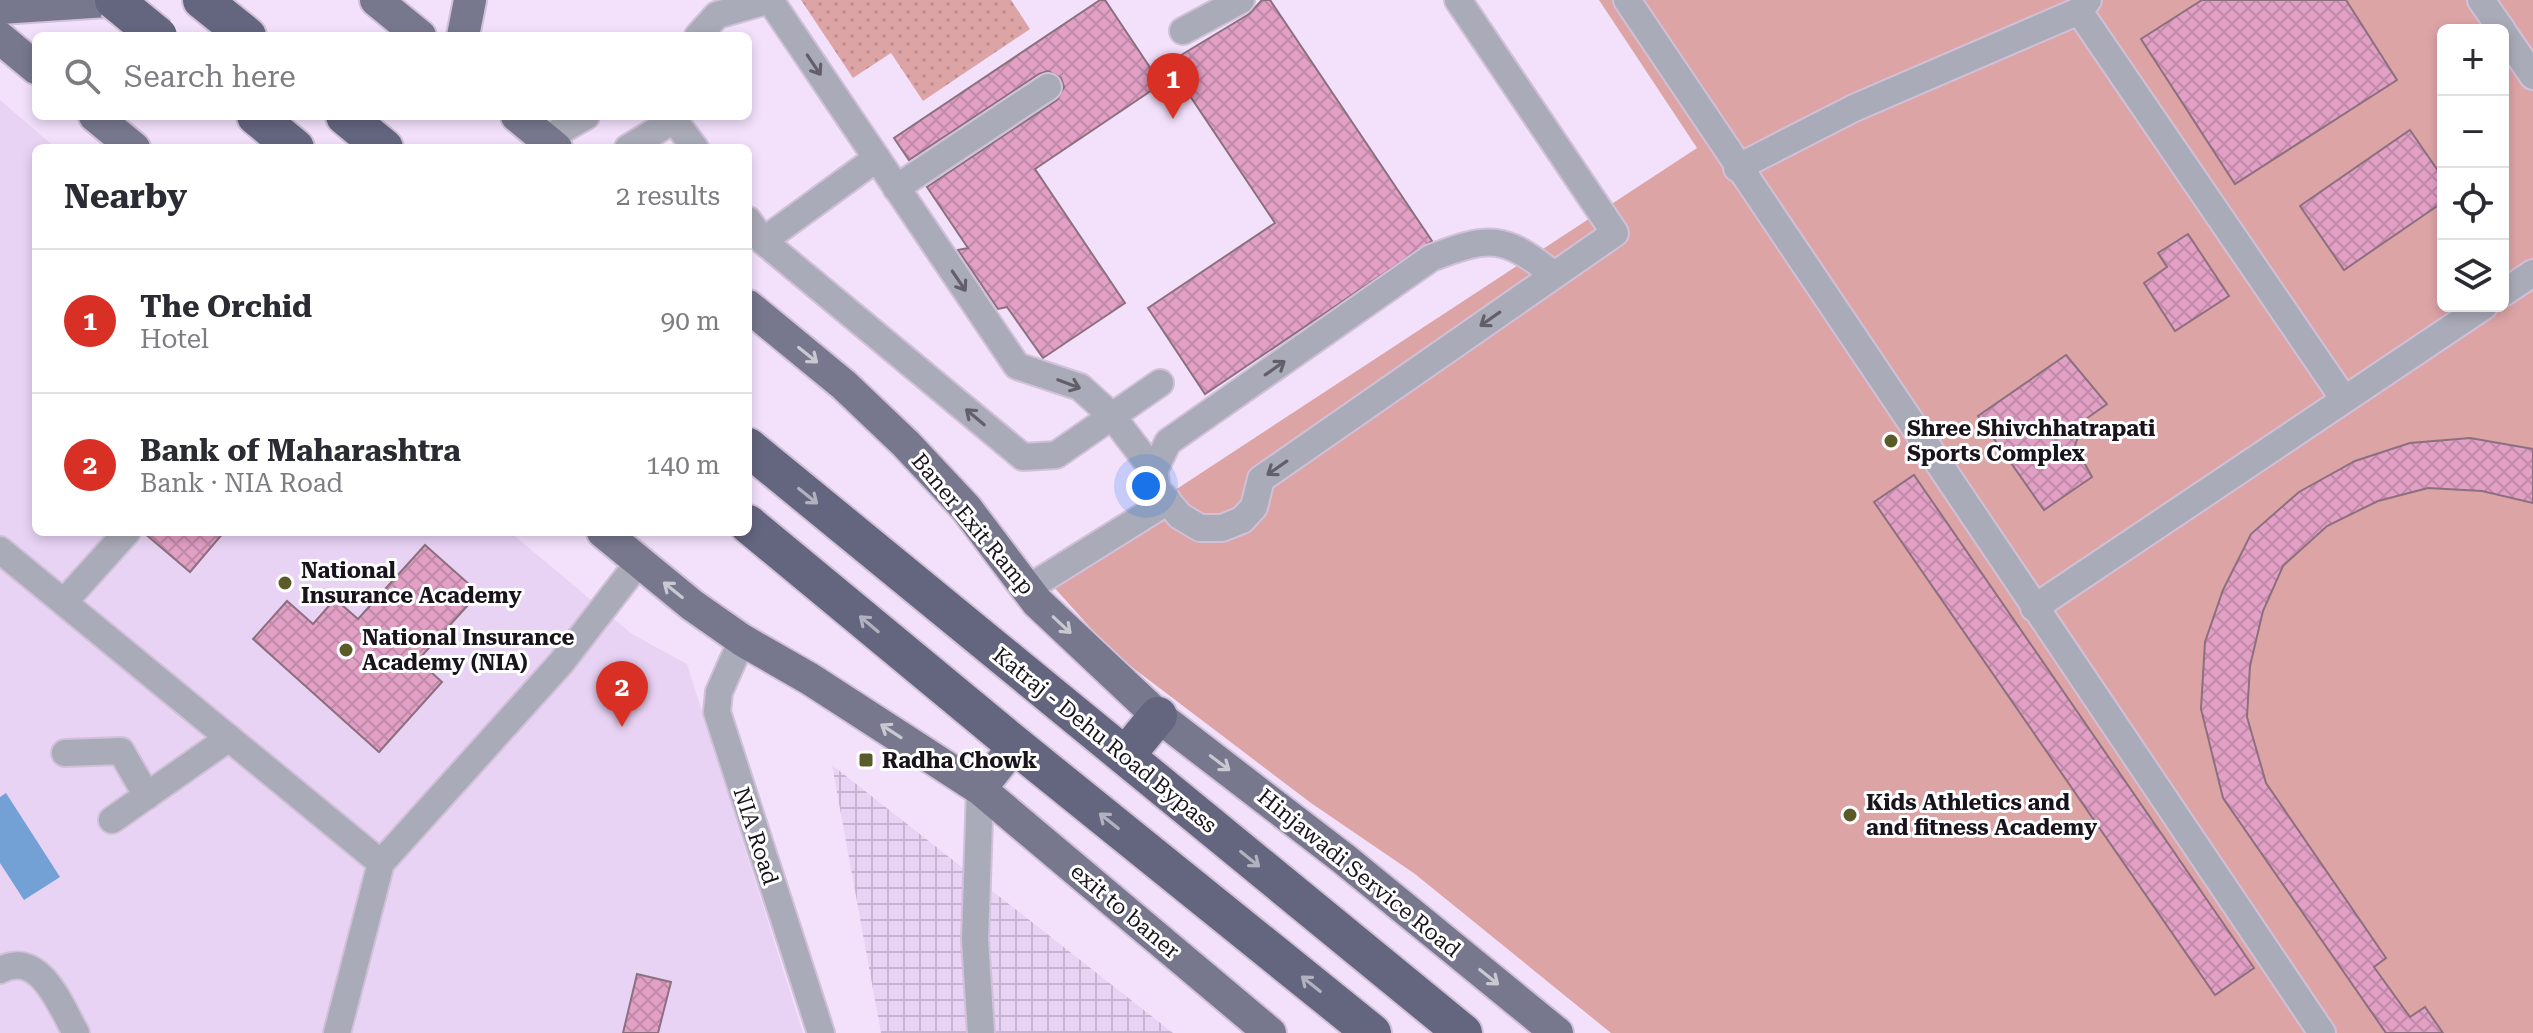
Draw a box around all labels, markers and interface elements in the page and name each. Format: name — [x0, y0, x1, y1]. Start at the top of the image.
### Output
map controls — [2437, 24, 2509, 312]
button: + — [2437, 24, 2509, 96]
search box — [32, 32, 752, 120]
one-way arrow — [806, 53, 822, 75]
pin: 1 — [1147, 53, 1199, 119]
icon: search — [60, 54, 104, 98]
text: Search here — [124, 59, 296, 94]
button: − — [2437, 96, 2509, 168]
button: locate — [2437, 168, 2509, 240]
text: Nearby — [64, 176, 187, 216]
text: 2 results — [616, 181, 720, 211]
button: layers — [2437, 240, 2509, 312]
one-way arrow — [951, 269, 967, 291]
text: The Orchid — [140, 289, 312, 324]
text: 1 — [83, 306, 97, 336]
text: 90 m — [661, 306, 720, 336]
one-way arrow — [1480, 311, 1502, 327]
text: Hotel — [140, 324, 209, 354]
one-way arrow — [797, 347, 818, 364]
one-way arrow — [1263, 360, 1285, 376]
one-way arrow — [1056, 378, 1081, 392]
one-way arrow — [965, 408, 986, 426]
place label: Shree Shivchhatrapati Sports Complex — [1907, 416, 2155, 466]
marker: Shree Shivchhatrapati Sports Complex — [1882, 432, 1900, 450]
text: Bank of Maharashtra — [140, 433, 461, 468]
street label: Baner Exit Ramp — [907, 448, 1039, 600]
text: 2 — [83, 450, 97, 480]
text: 140 m — [646, 450, 720, 480]
one-way arrow — [1266, 460, 1288, 476]
your location — [1126, 466, 1166, 506]
text: Bank · NIA Road — [140, 468, 343, 498]
one-way arrow — [797, 487, 818, 505]
place label: National Insurance Academy — [301, 558, 522, 608]
marker: National Insurance Academy — [276, 574, 294, 592]
one-way arrow — [663, 581, 684, 599]
one-way arrow — [859, 615, 879, 633]
one-way arrow — [1052, 616, 1072, 635]
place label: National Insurance Academy (NIA) — [362, 625, 575, 675]
marker: National Insurance Academy (NIA) — [337, 641, 355, 659]
street label: Katraj - Dehu Road Bypass — [988, 642, 1222, 838]
pin: 2 — [596, 661, 648, 727]
one-way arrow — [880, 723, 903, 739]
place label: Radha Chowk — [882, 748, 1037, 773]
marker: Radha Chowk — [857, 751, 875, 769]
one-way arrow — [1208, 755, 1230, 772]
street label: NIA Road — [729, 784, 783, 888]
street label: Hinjawadi Service Road — [1253, 784, 1465, 962]
place label: Kids Athletics and and fitness Academy — [1866, 790, 2098, 840]
marker: Kids Athletics and and fitness Academy — [1841, 806, 1859, 824]
one-way arrow — [1099, 812, 1120, 830]
one-way arrow — [1239, 850, 1260, 868]
street label: exit to baner — [1066, 858, 1184, 964]
one-way arrow — [1478, 968, 1499, 986]
one-way arrow — [1301, 975, 1322, 993]

